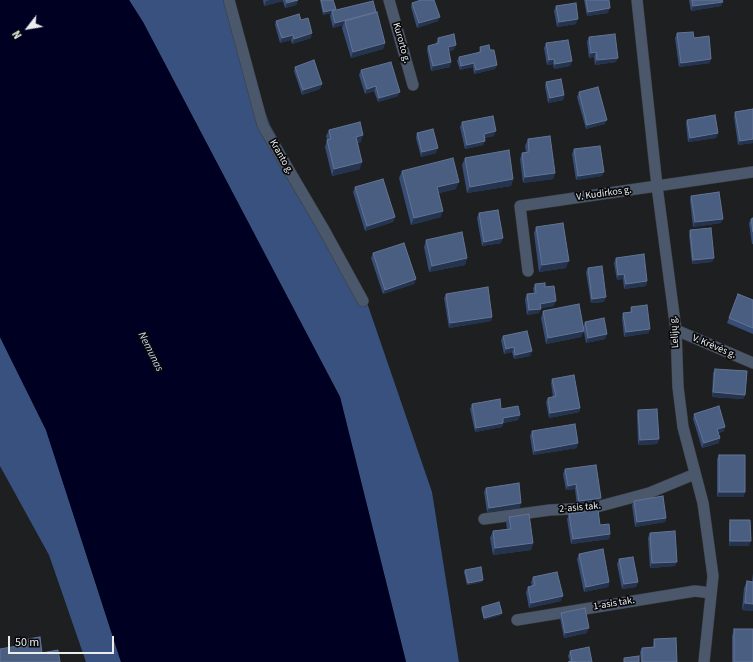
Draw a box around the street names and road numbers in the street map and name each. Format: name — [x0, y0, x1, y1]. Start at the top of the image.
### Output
street label: Kurorto g. — [390, 21, 412, 65]
street label: Kranto g. — [266, 138, 296, 176]
street label: V. Kudirkos g. — [576, 184, 632, 204]
street label: Lelijų g. — [668, 316, 682, 348]
street label: V. Krėvės g. — [690, 332, 738, 362]
street label: 2-asis tak. — [559, 500, 601, 516]
street label: 1-asis tak. — [592, 595, 636, 613]

